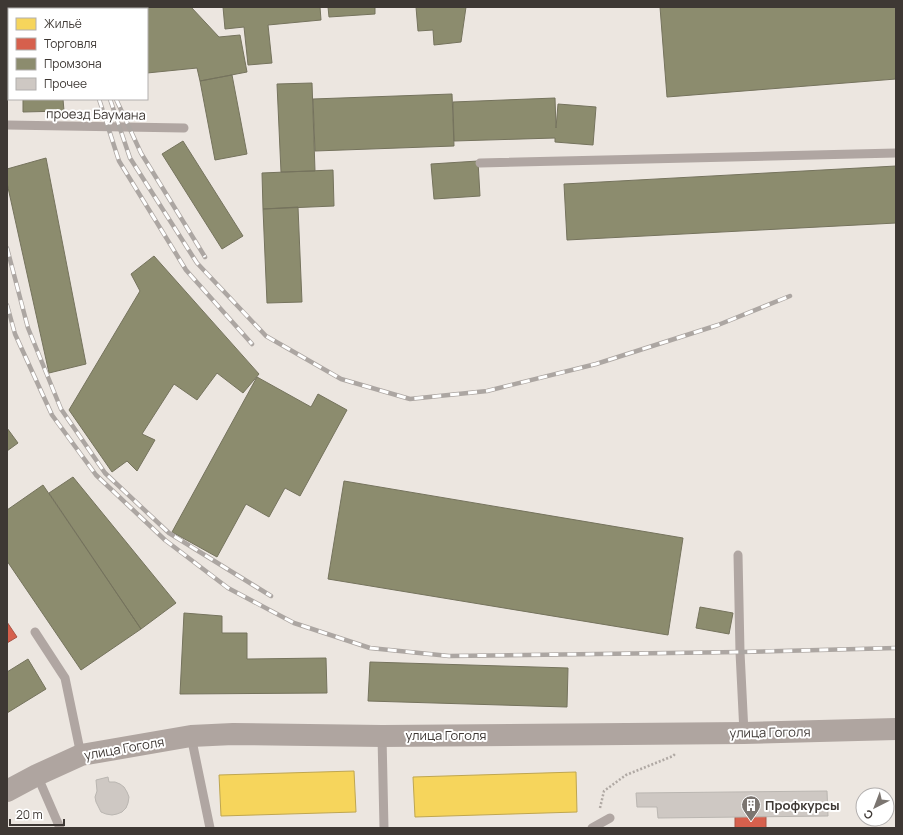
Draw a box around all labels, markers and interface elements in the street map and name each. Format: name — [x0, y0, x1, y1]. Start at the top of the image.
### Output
legend — [8, 8, 148, 100]
text: Жильё — [44, 15, 82, 32]
text: Торговля — [44, 35, 97, 52]
text: Промзона — [44, 55, 102, 72]
text: Прочее — [44, 75, 87, 92]
street label: проезд Баумана — [46, 104, 146, 124]
street label: улица Гоголя — [729, 722, 811, 742]
street label: улица Гоголя — [405, 726, 487, 744]
street label: улица Гоголя — [82, 732, 166, 764]
north arrow — [855, 787, 895, 827]
building icon: Профкурсы — [740, 794, 762, 822]
place label: Профкурсы — [765, 796, 840, 814]
scale bar — [10, 801, 64, 827]
text: 20 m — [16, 806, 43, 823]
text: С — [860, 807, 876, 823]

